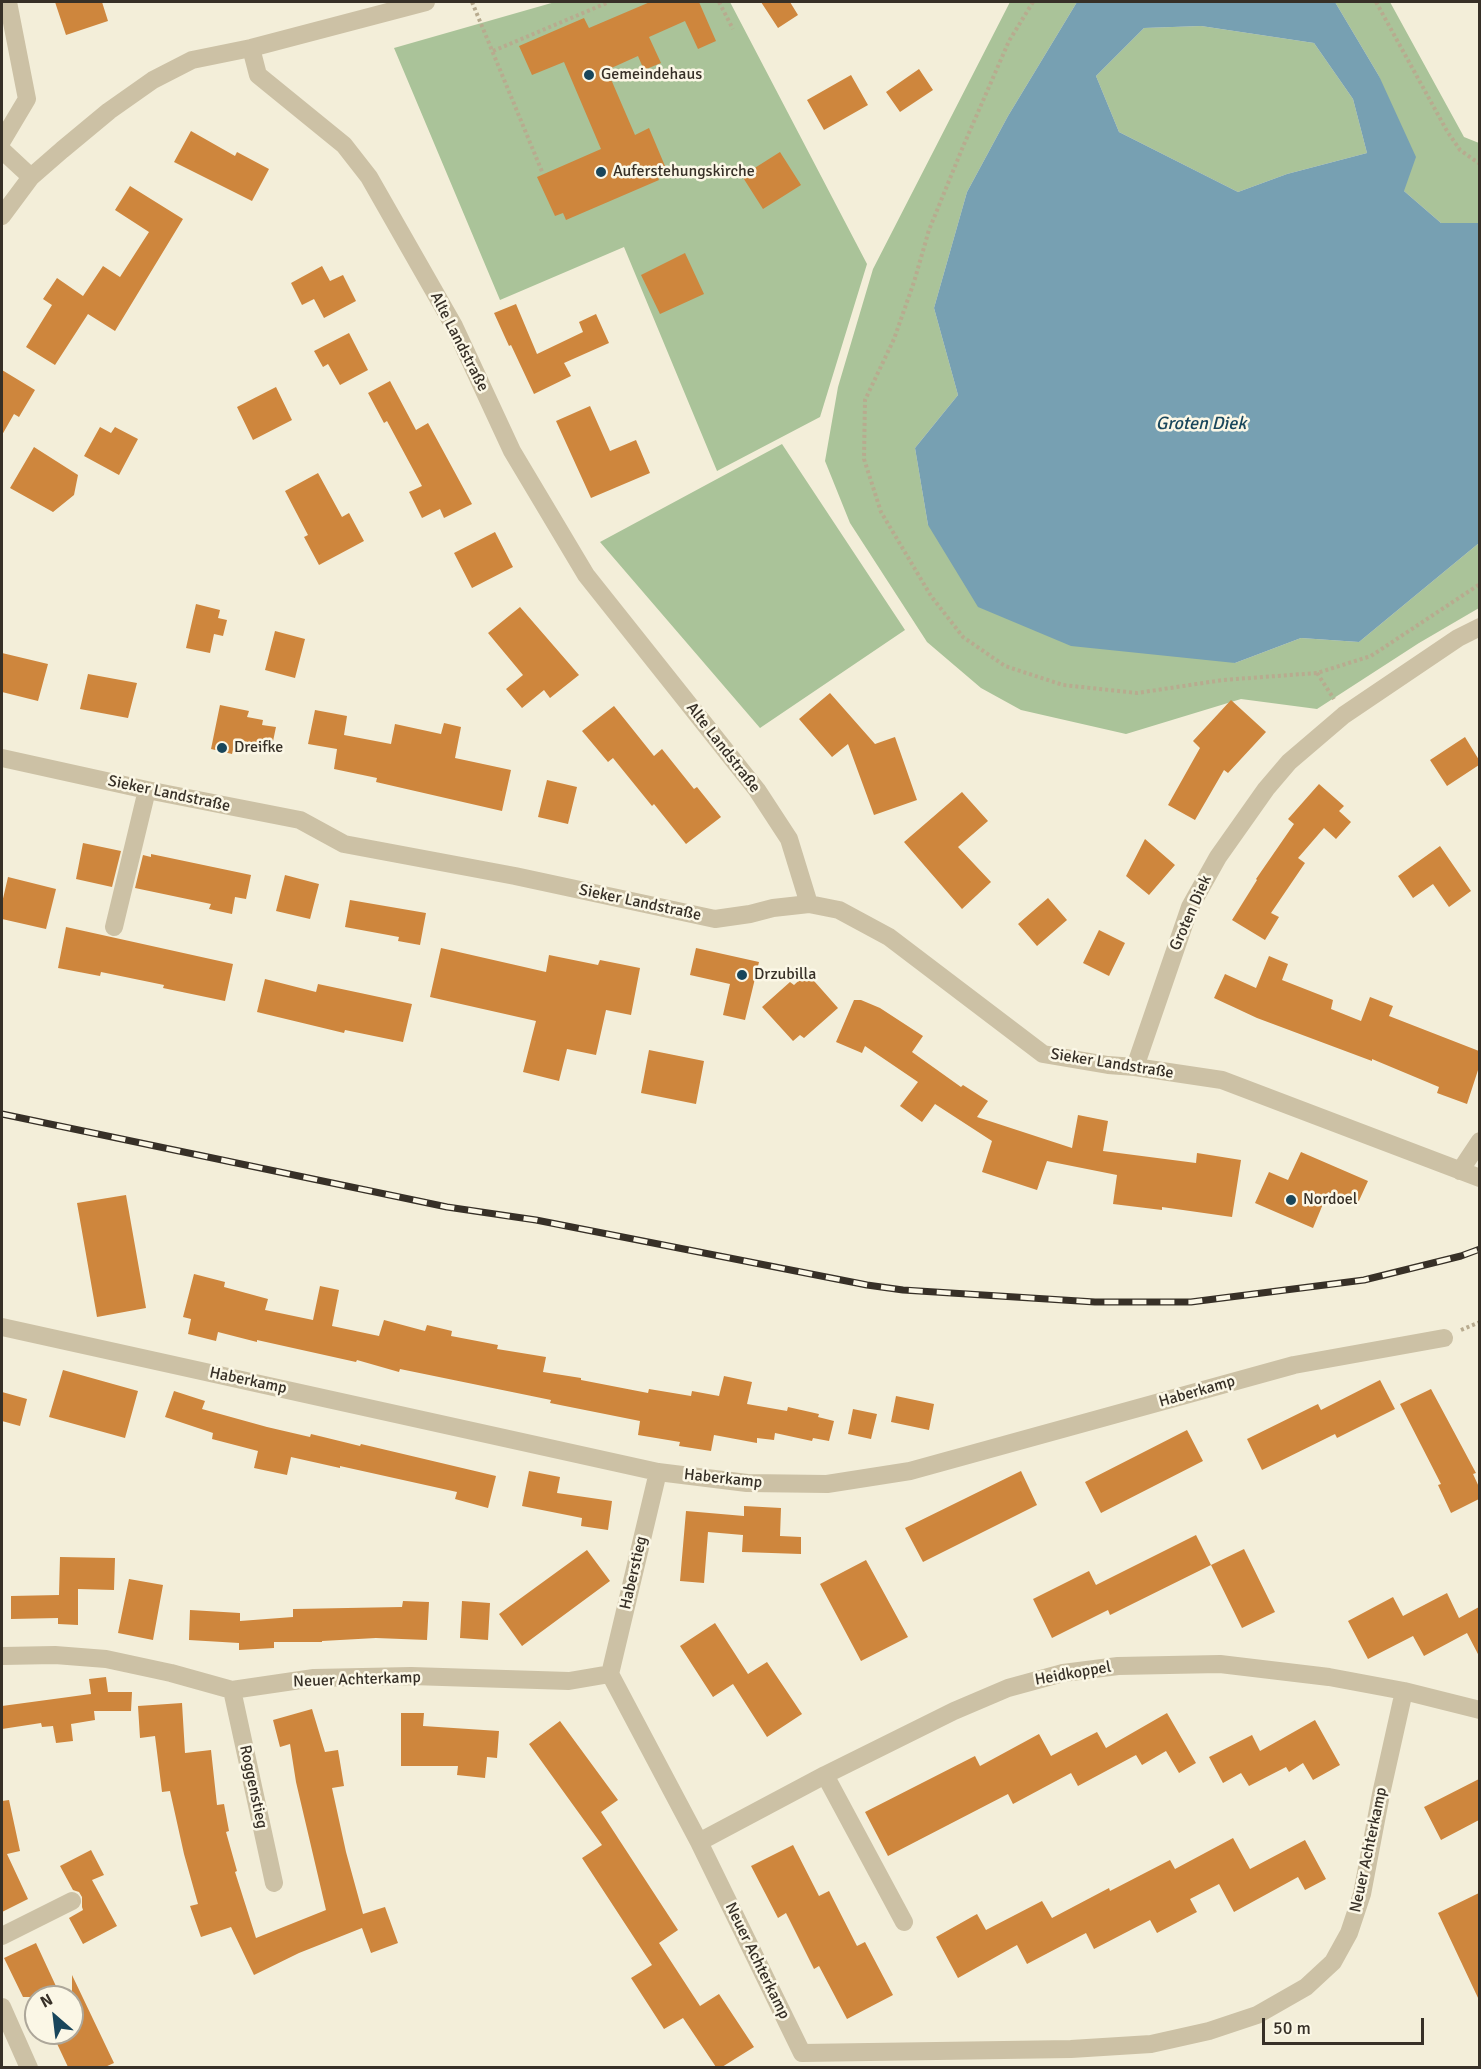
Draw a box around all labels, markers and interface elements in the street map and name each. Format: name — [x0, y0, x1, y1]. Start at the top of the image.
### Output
place label: Gemeindehaus — [601, 65, 702, 85]
marker: Gemeindehaus — [582, 68, 596, 82]
place label: Auferstehungskirche — [613, 162, 755, 182]
marker: Auferstehungskirche — [594, 165, 608, 179]
street label: Alte Landstraße — [426, 289, 492, 395]
water label: Groten Diek — [1156, 413, 1246, 435]
street label: Alte Landstraße — [682, 699, 764, 797]
place label: Dreifke — [234, 738, 283, 758]
marker: Dreifke — [215, 741, 229, 755]
street label: Sieker Landstraße — [106, 772, 232, 816]
street label: Groten Diek — [1166, 872, 1216, 954]
street label: Sieker Landstraße — [577, 881, 703, 925]
place label: Drzubilla — [754, 965, 816, 985]
marker: Drzubilla — [735, 968, 749, 982]
street label: Sieker Landstraße — [1049, 1045, 1175, 1083]
place label: Nordoel — [1303, 1190, 1357, 1210]
marker: Nordoel — [1284, 1193, 1298, 1207]
street label: Haberkamp — [208, 1363, 288, 1399]
street label: Haberkamp — [1157, 1372, 1237, 1412]
street label: Haberkamp — [683, 1465, 763, 1493]
street label: Haberstieg — [616, 1534, 652, 1612]
street label: Heidkoppel — [1033, 1658, 1113, 1690]
street label: Neuer Achterkamp — [293, 1668, 421, 1692]
street label: Roggenstieg — [235, 1743, 271, 1831]
street label: Neuer Achterkamp — [1346, 1786, 1392, 1914]
street label: Neuer Achterkamp — [720, 1899, 794, 2023]
north arrow — [24, 1985, 84, 2045]
text: N — [37, 1989, 56, 2012]
scale bar — [1265, 2006, 1427, 2044]
text: 50 m — [1273, 2017, 1311, 2039]

